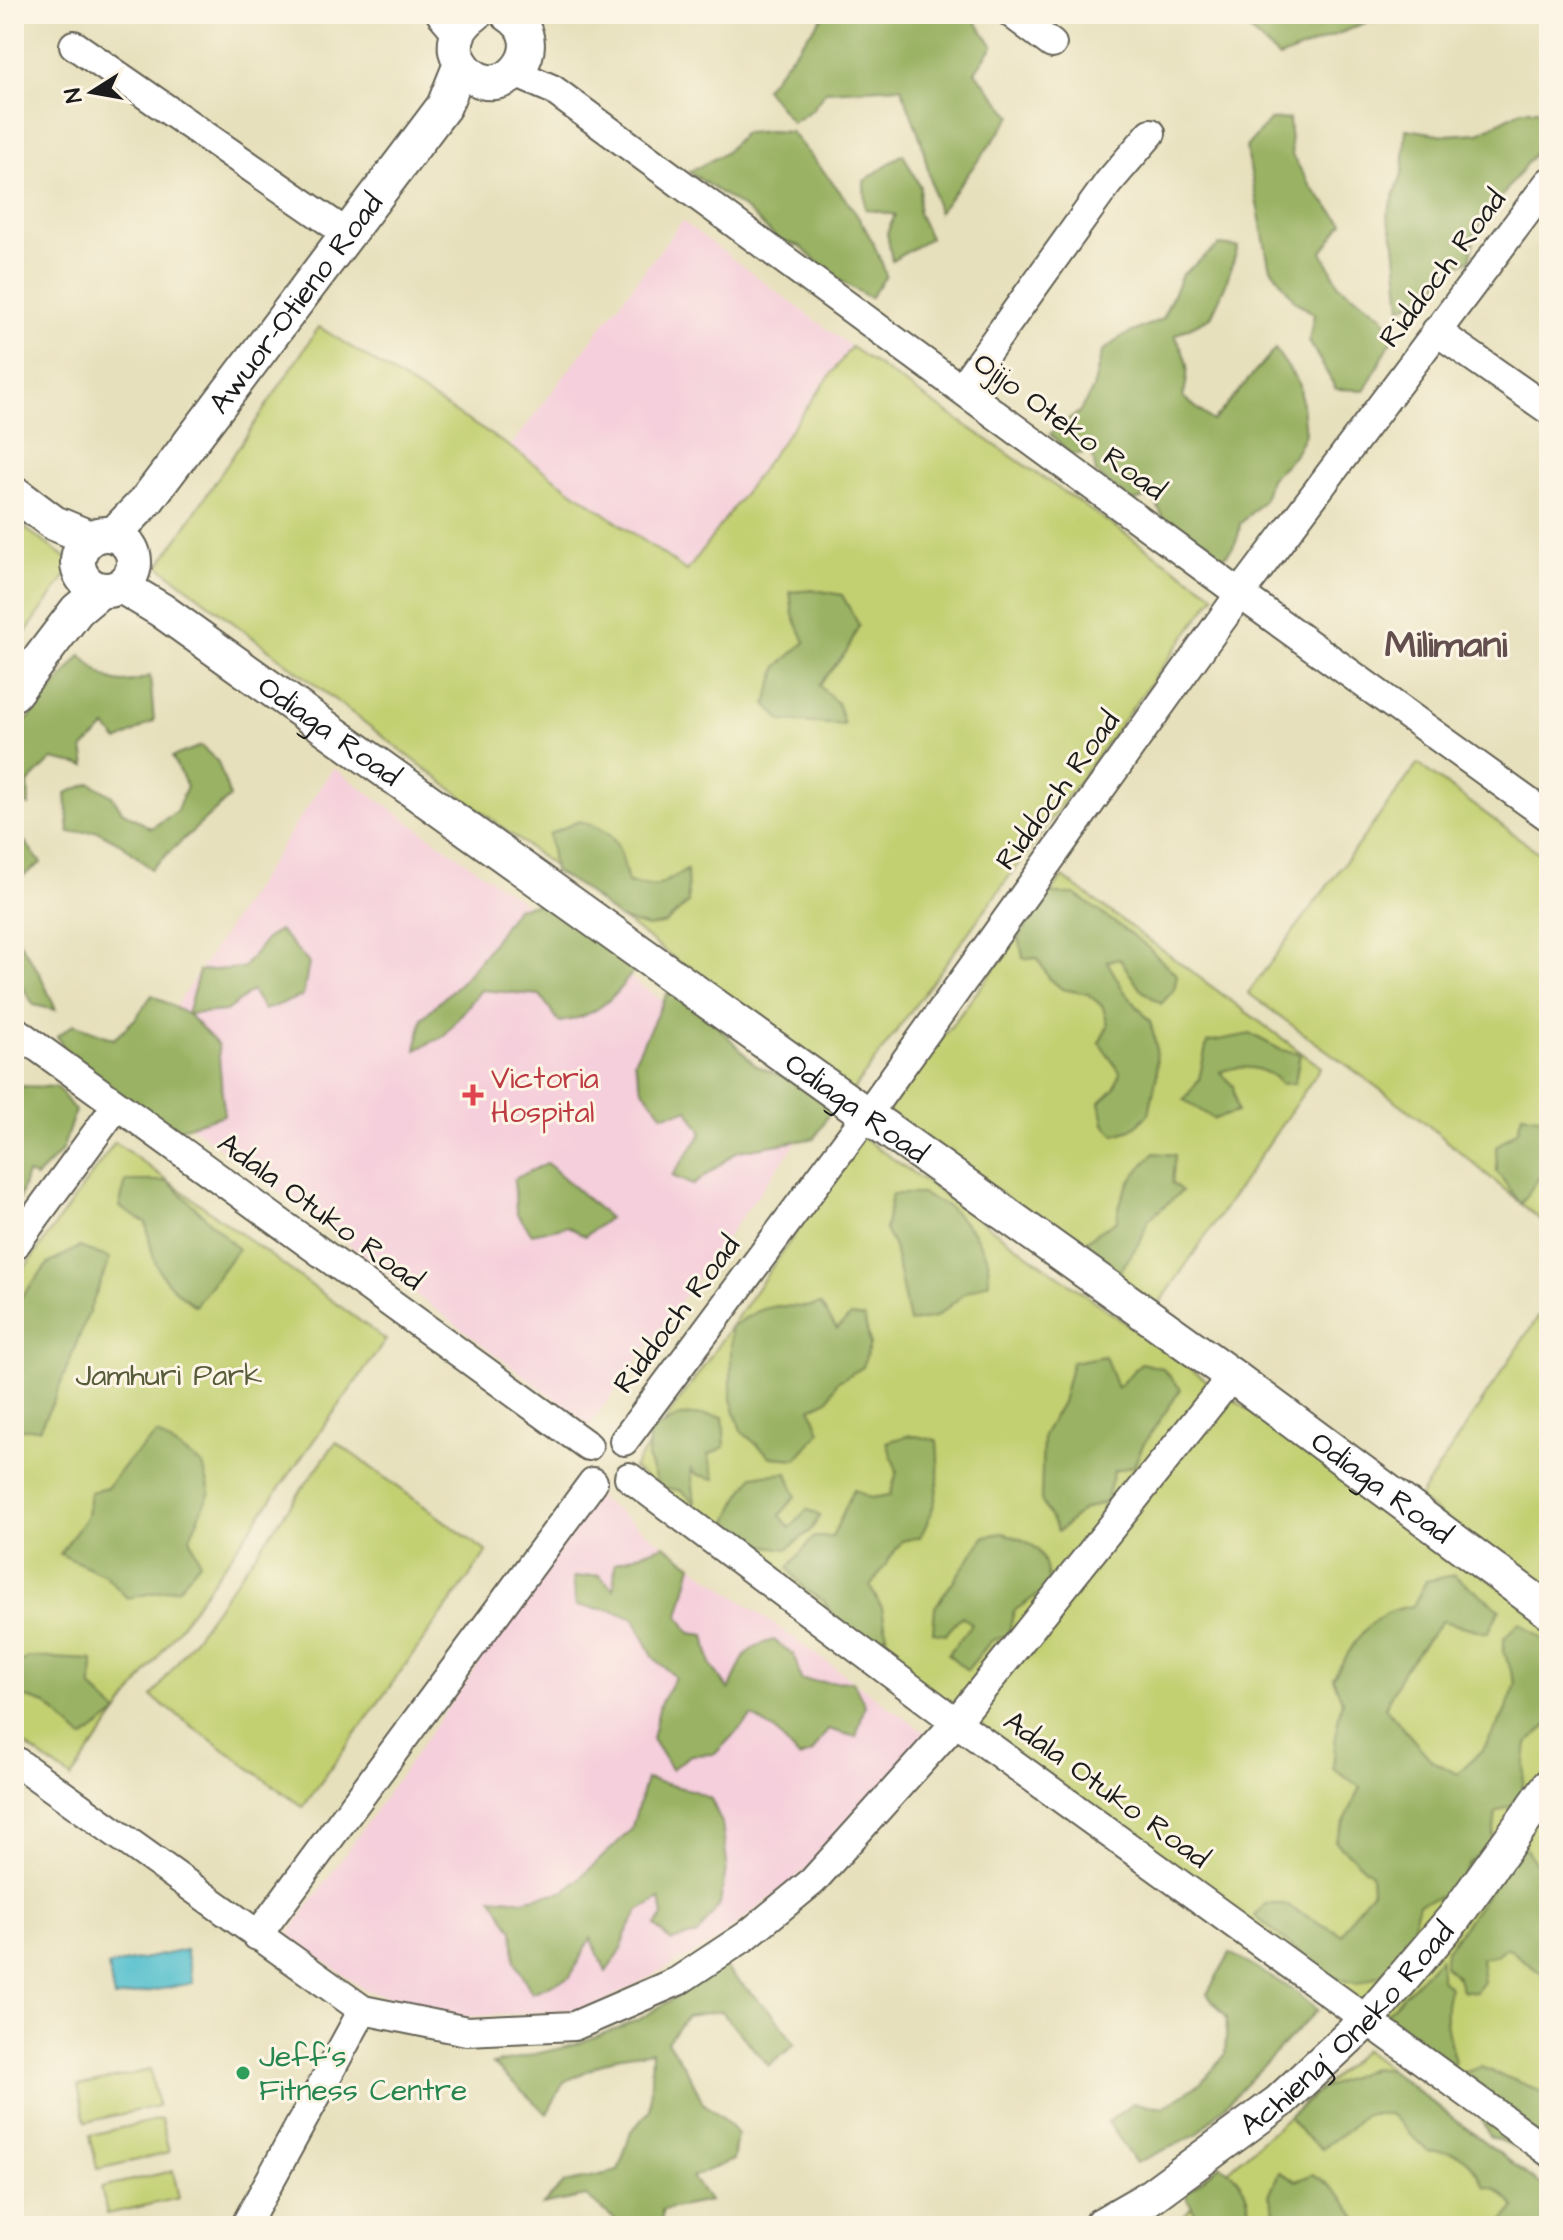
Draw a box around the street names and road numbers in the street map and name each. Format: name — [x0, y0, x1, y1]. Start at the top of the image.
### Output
street label: Riddoch Road — [1369, 181, 1516, 356]
street label: Awuor-Otieno Road — [199, 184, 393, 423]
street label: Ojijo Oteko Road — [964, 343, 1174, 511]
street label: Odiaga Road — [249, 666, 409, 797]
street label: Riddoch Road — [985, 702, 1130, 879]
street label: Odiaga Road — [776, 1043, 936, 1174]
street label: Adala Otuko Road — [209, 1123, 432, 1301]
street label: Riddoch Road — [603, 1227, 750, 1402]
street label: Odiaga Road — [1302, 1421, 1461, 1555]
street label: Adala Otuko Road — [995, 1701, 1218, 1879]
street label: Achieng' Oneko Road — [1231, 1913, 1464, 2146]

